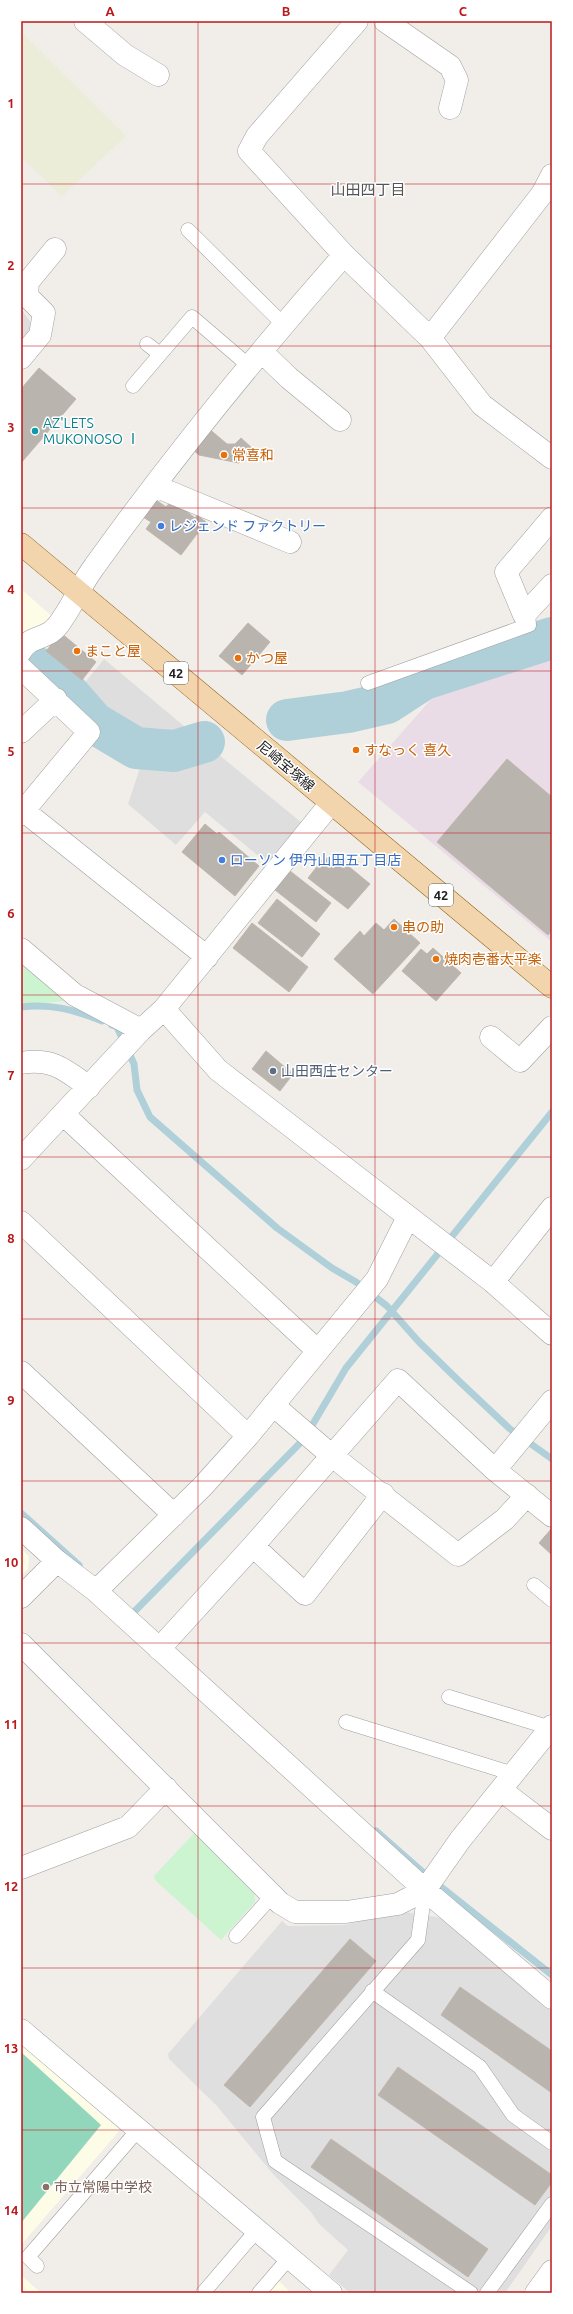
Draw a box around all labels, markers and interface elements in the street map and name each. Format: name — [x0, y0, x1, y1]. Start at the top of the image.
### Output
text: A — [105, 4, 115, 18]
text: B — [282, 4, 291, 18]
text: C — [459, 4, 468, 18]
text: 1 — [7, 96, 15, 110]
district label: 山田四丁目 — [330, 181, 406, 198]
text: 2 — [7, 258, 15, 272]
place label: AZ'LETS MUKONOSO Ⅰ — [43, 415, 140, 447]
text: 3 — [7, 420, 15, 434]
marker: AZ'LETS MUKONOSO Ⅰ — [30, 426, 40, 436]
place label: 常喜和 — [232, 447, 274, 463]
marker: 常喜和 — [219, 450, 229, 460]
place label: レジェンド ファクトリー — [169, 518, 326, 534]
marker: レジェンド ファクトリー — [156, 521, 166, 531]
text: 4 — [7, 582, 15, 596]
place label: まこと屋 — [85, 643, 141, 659]
marker: まこと屋 — [72, 646, 82, 656]
place label: かつ屋 — [246, 650, 288, 666]
marker: かつ屋 — [233, 653, 243, 663]
road number: 42 — [164, 662, 188, 684]
street label: 尼崎宝塚線 — [254, 737, 318, 795]
place label: すなっく 喜久 — [364, 742, 451, 758]
text: 5 — [7, 744, 15, 758]
marker: すなっく 喜久 — [351, 745, 361, 755]
place label: ローソン 伊丹山田五丁目店 — [230, 852, 401, 868]
marker: ローソン 伊丹山田五丁目店 — [217, 855, 227, 865]
road number: 42 — [429, 884, 453, 906]
text: 6 — [7, 906, 15, 920]
place label: 串の助 — [402, 919, 444, 935]
marker: 串の助 — [389, 922, 399, 932]
place label: 焼肉壱番太平楽 — [444, 951, 542, 967]
marker: 焼肉壱番太平楽 — [431, 954, 441, 964]
place label: 山田西庄センター — [281, 1063, 393, 1079]
marker: 山田西庄センター — [268, 1066, 278, 1076]
text: 7 — [7, 1068, 15, 1082]
text: 8 — [7, 1231, 15, 1245]
text: 9 — [7, 1393, 15, 1407]
text: 10 — [4, 1555, 18, 1569]
text: 11 — [4, 1717, 18, 1731]
text: 12 — [4, 1879, 18, 1893]
text: 13 — [4, 2041, 18, 2055]
place label: 市立常陽中学校 — [54, 2179, 152, 2195]
marker: 市立常陽中学校 — [41, 2182, 51, 2192]
text: 14 — [4, 2203, 18, 2217]

